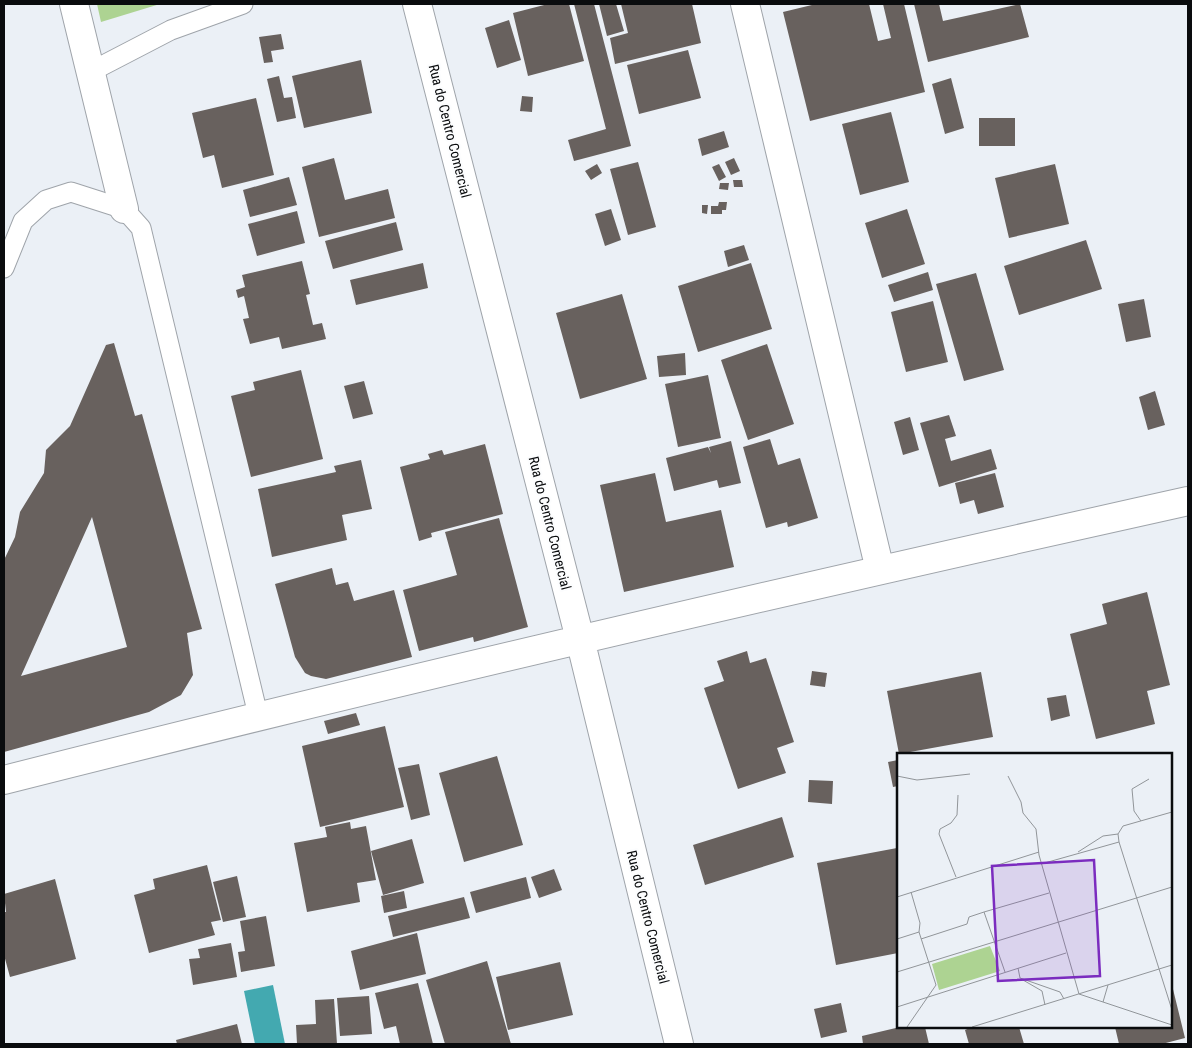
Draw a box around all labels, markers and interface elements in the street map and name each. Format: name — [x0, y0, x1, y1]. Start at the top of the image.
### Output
street label: Rua do Centro Comercial — [426, 63, 474, 199]
street label: Rua do Centro Comercial — [526, 455, 574, 591]
inset map — [897, 753, 1172, 1028]
street label: Rua do Centro Comercial — [624, 849, 672, 985]

